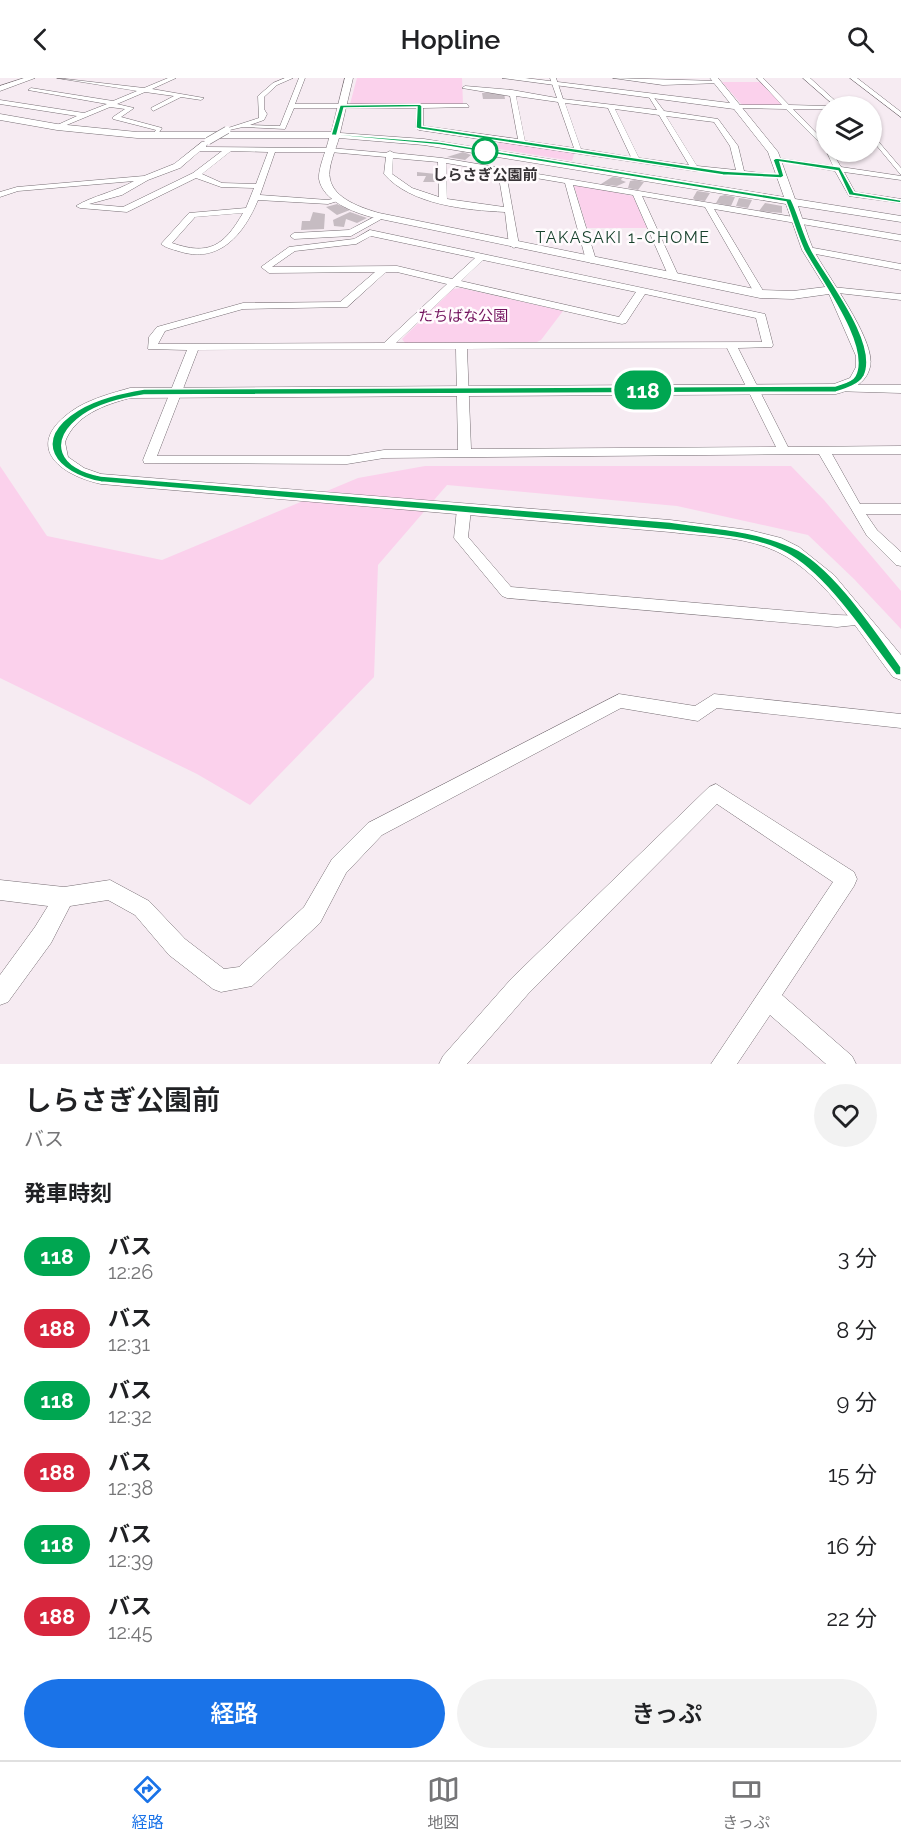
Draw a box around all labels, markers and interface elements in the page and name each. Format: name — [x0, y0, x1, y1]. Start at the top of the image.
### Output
icon: back — [24, 23, 57, 56]
icon: search — [844, 23, 877, 56]
text: Hopline — [401, 24, 500, 55]
map controls — [816, 96, 882, 162]
button: layers — [816, 96, 882, 162]
marker: しらさぎ公園前 — [472, 138, 498, 164]
place label: しらさぎ公園前 — [432, 166, 538, 184]
district label: TAKASAKI 1-CHOME — [535, 228, 711, 247]
park label: たちばな公園 — [418, 307, 508, 325]
line badge: 118 — [608, 370, 678, 410]
text: 118 — [626, 378, 660, 403]
text: しらさぎ公園前 — [24, 1084, 220, 1117]
button: heart — [814, 1084, 877, 1147]
text: バス — [24, 1127, 64, 1151]
text: 発車時刻 — [24, 1180, 112, 1206]
text: バス — [108, 1233, 152, 1259]
text: 118 — [40, 1244, 74, 1269]
text: 3 分 — [838, 1245, 877, 1271]
text: 12:26 — [108, 1260, 153, 1284]
text: バス — [108, 1305, 152, 1331]
text: 188 — [39, 1316, 75, 1341]
text: 8 分 — [836, 1317, 877, 1343]
text: 12:31 — [108, 1332, 150, 1356]
text: バス — [108, 1377, 152, 1403]
text: 118 — [40, 1388, 74, 1413]
text: 9 分 — [836, 1389, 877, 1415]
text: 12:32 — [108, 1404, 152, 1428]
text: バス — [108, 1449, 152, 1475]
text: 188 — [39, 1460, 75, 1485]
text: 15 分 — [828, 1461, 877, 1487]
text: 12:38 — [108, 1476, 153, 1500]
text: バス — [108, 1521, 152, 1547]
text: 118 — [40, 1532, 74, 1557]
text: 16 分 — [827, 1533, 877, 1559]
text: 12:39 — [108, 1548, 153, 1572]
text: バス — [108, 1593, 152, 1619]
text: 188 — [39, 1604, 75, 1629]
text: 22 分 — [826, 1605, 877, 1631]
text: 12:45 — [108, 1620, 153, 1644]
button: 経路 — [24, 1679, 445, 1748]
button: きっぷ — [457, 1679, 877, 1748]
tab: 経路 — [131, 1773, 164, 1833]
tab: 地図 — [427, 1773, 460, 1833]
tab: きっぷ — [722, 1773, 770, 1833]

